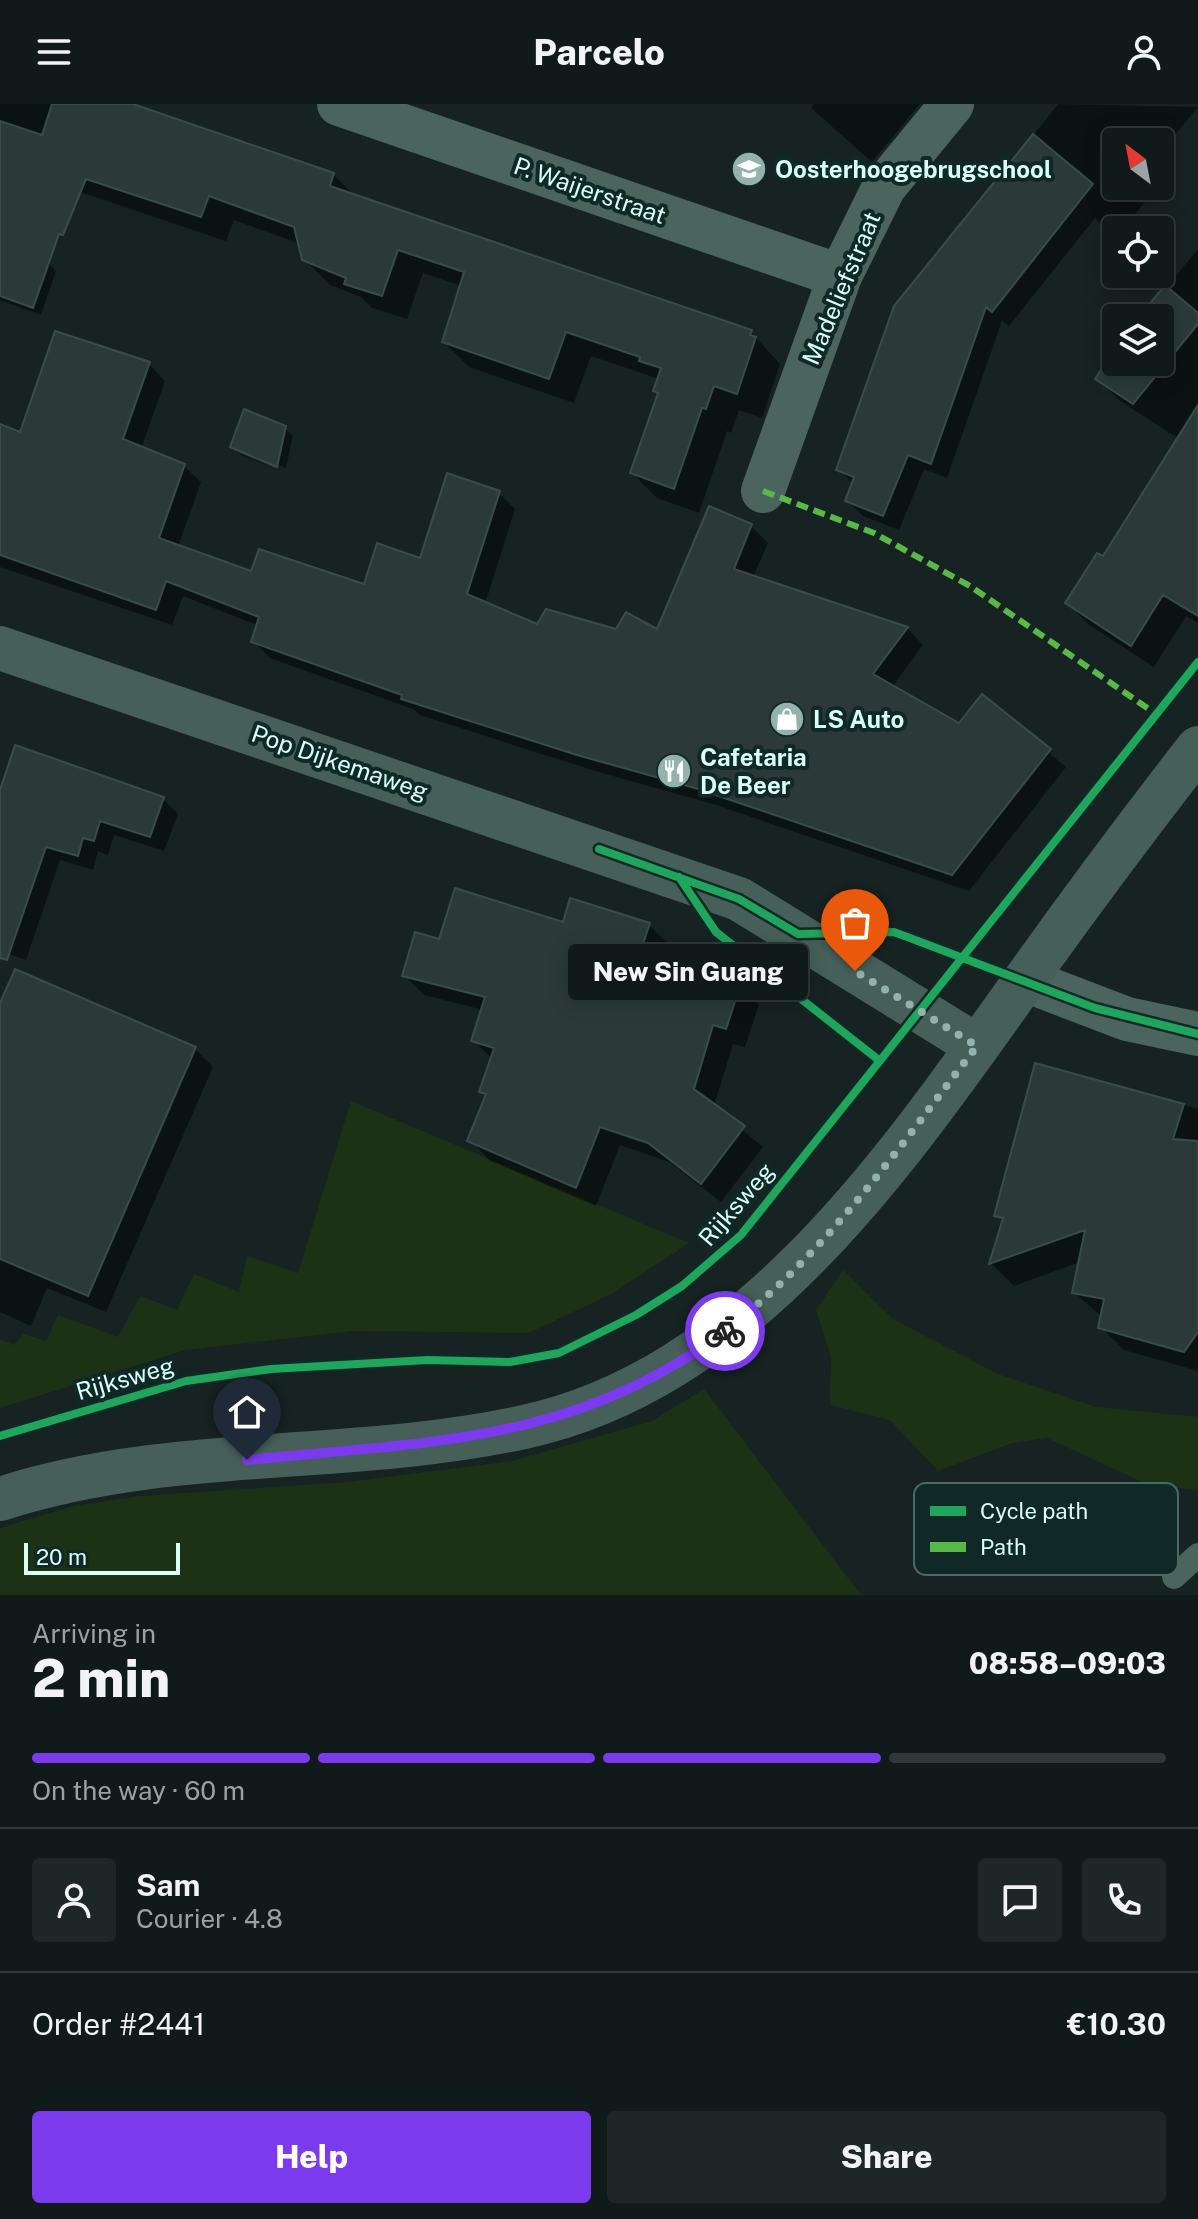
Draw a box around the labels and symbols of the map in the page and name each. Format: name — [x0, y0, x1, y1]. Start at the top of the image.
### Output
north arrow — [1102, 128, 1174, 200]
school or university icon: Oosterhoogebrugschool — [730, 150, 768, 188]
street label: P. Waijerstraat — [510, 151, 670, 229]
place label: Oosterhoogebrugschool — [775, 155, 1052, 183]
street label: Madeliefstraat — [796, 207, 886, 369]
shop icon: LS Auto — [768, 700, 806, 738]
place label: LS Auto — [813, 705, 904, 733]
street label: Pop Dijkemaweg — [248, 719, 432, 805]
place label: Cafetaria De Beer — [700, 743, 807, 799]
restaurant icon: Cafetaria De Beer — [655, 752, 693, 790]
pin — [821, 889, 889, 971]
callout: New Sin Guang — [567, 943, 807, 999]
street label: Rijksweg — [692, 1157, 780, 1251]
courier — [685, 1291, 765, 1371]
street label: Rijksweg — [73, 1351, 177, 1405]
pin — [213, 1378, 281, 1460]
legend — [914, 1483, 1178, 1575]
text: Cycle path — [980, 1498, 1088, 1524]
text: Path — [980, 1534, 1027, 1560]
scale bar — [24, 1539, 180, 1575]

